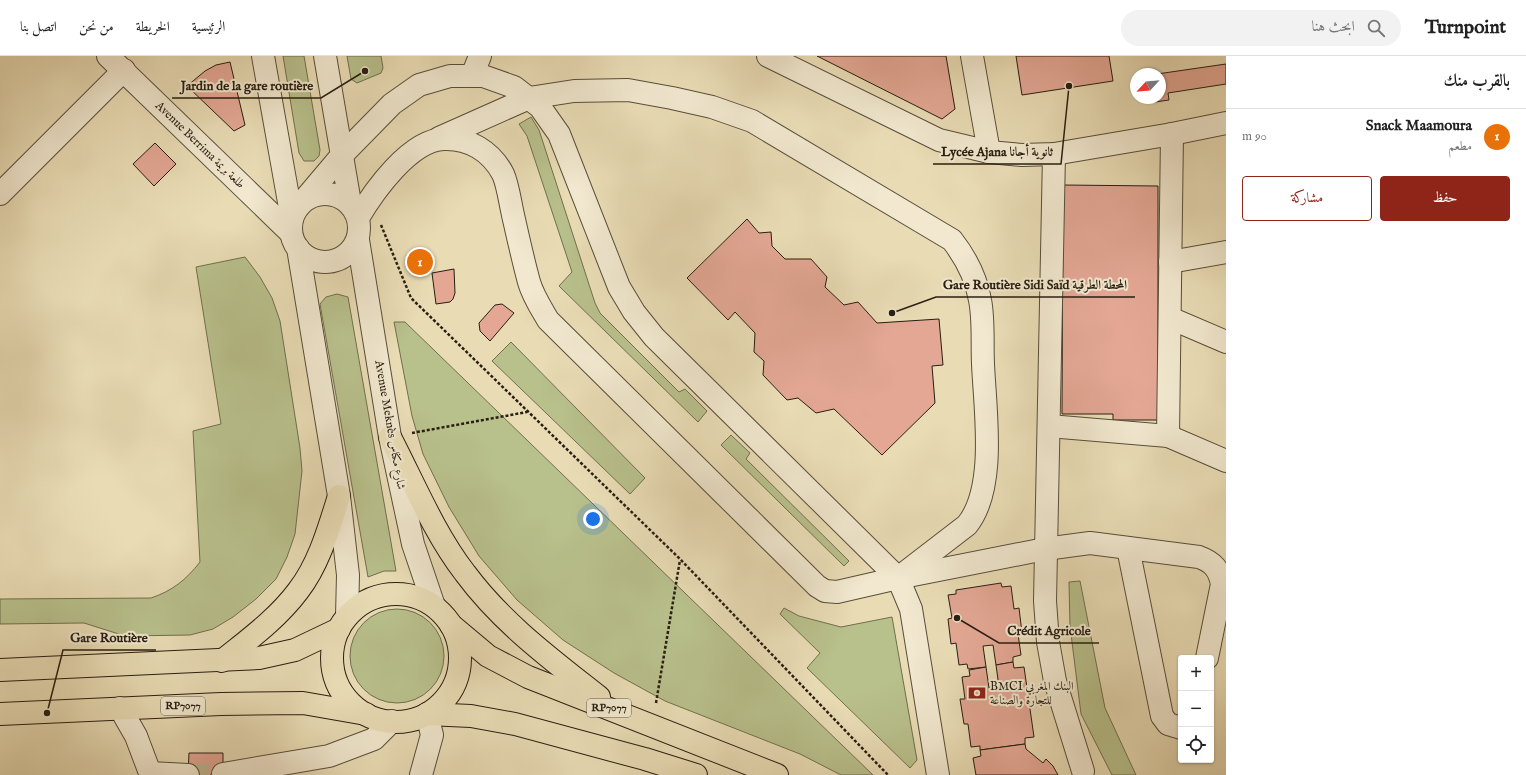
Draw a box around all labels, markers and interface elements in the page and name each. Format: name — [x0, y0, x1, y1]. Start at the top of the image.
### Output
search box — [1121, 10, 1401, 46]
text: Turnpoint — [1425, 16, 1506, 40]
text: ابحث هنا — [1311, 17, 1355, 36]
icon: search — [1365, 17, 1387, 39]
text: اتصل بنا — [20, 18, 57, 36]
text: من نحن — [79, 18, 114, 36]
text: الخريطة — [136, 18, 170, 36]
text: الرئيسية — [192, 18, 225, 36]
north arrow — [1130, 68, 1166, 104]
text: بالقرب منك — [1443, 71, 1510, 92]
callout: Jardin de la gare routière — [172, 73, 321, 98]
text: Jardin de la gare routière — [179, 78, 313, 95]
street label: Avenue Berrima طلعة بريمة — [151, 98, 248, 192]
text: Snack Maamoura — [1366, 116, 1472, 135]
text: 90 m — [1242, 128, 1267, 145]
text: 1 — [1495, 128, 1499, 145]
text: مطعم — [1448, 138, 1472, 155]
callout: Lycée Ajana ثانوية أجانا — [933, 139, 1061, 164]
text: Lycée Ajana ثانوية أجانا — [940, 143, 1054, 161]
button: مشاركة — [1242, 176, 1372, 221]
button: حفظ — [1380, 176, 1510, 221]
pin: 1 — [407, 247, 433, 277]
callout: Gare Routière Sidi Saïd المحطة الطرقية — [936, 272, 1135, 297]
text: Gare Routière Sidi Saïd المحطة الطرقية — [943, 277, 1127, 294]
street label: Avenue Meknès شارع مكناس — [368, 358, 409, 492]
your location — [583, 509, 603, 529]
callout: Crédit Agricole — [999, 618, 1099, 643]
text: Crédit Agricole — [1007, 623, 1091, 640]
callout: Gare Routière — [63, 625, 156, 650]
text: Gare Routière — [70, 630, 148, 647]
map controls — [1178, 655, 1214, 763]
button: + — [1178, 655, 1214, 691]
place label: BMCI البنك المغربي للتجارة والصناعة — [990, 679, 1074, 708]
bank icon: BMCI البنك المغربي للتجارة والصناعة — [967, 683, 987, 703]
button: − — [1178, 691, 1214, 727]
road number: RP7077 — [161, 697, 205, 715]
road number: RP7077 — [587, 699, 631, 717]
button: locate — [1178, 727, 1214, 763]

